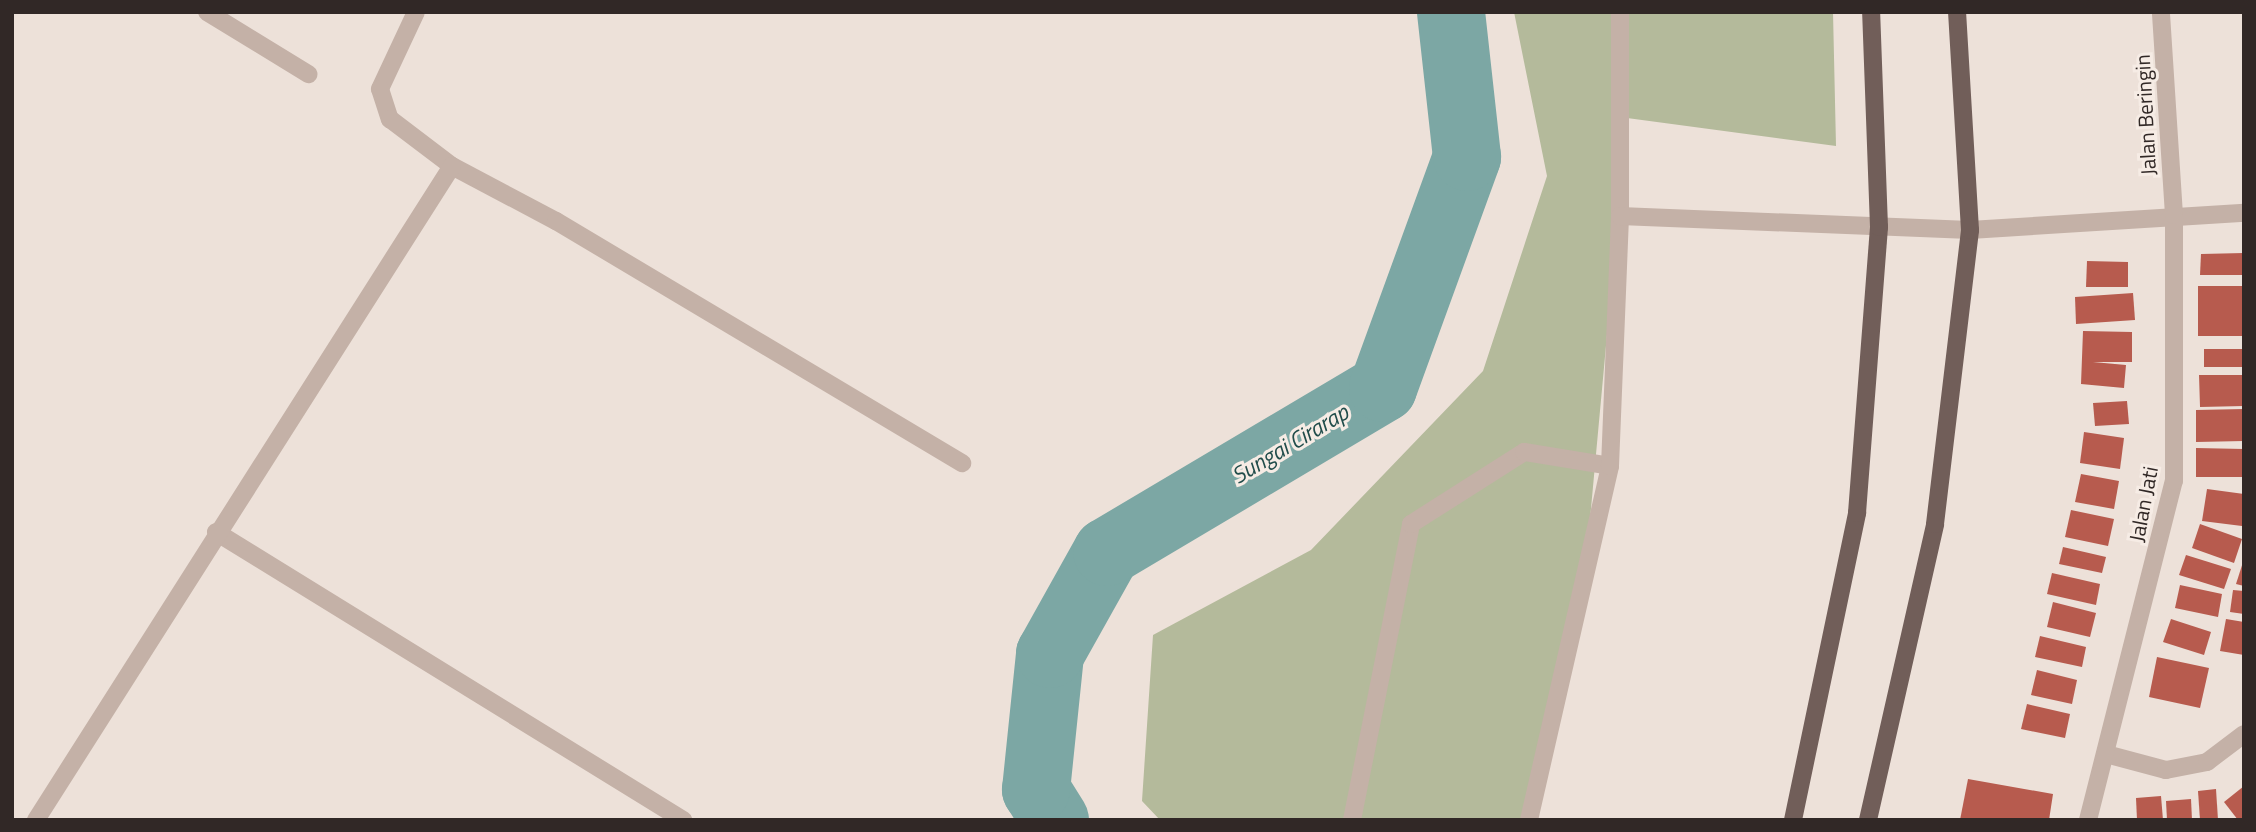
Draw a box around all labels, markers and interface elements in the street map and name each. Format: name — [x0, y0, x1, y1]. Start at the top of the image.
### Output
street label: Jalan Beringin — [2129, 54, 2161, 176]
water label: Sungai Cirarap — [1227, 398, 1353, 490]
street label: Jalan Jati — [2123, 464, 2163, 544]

